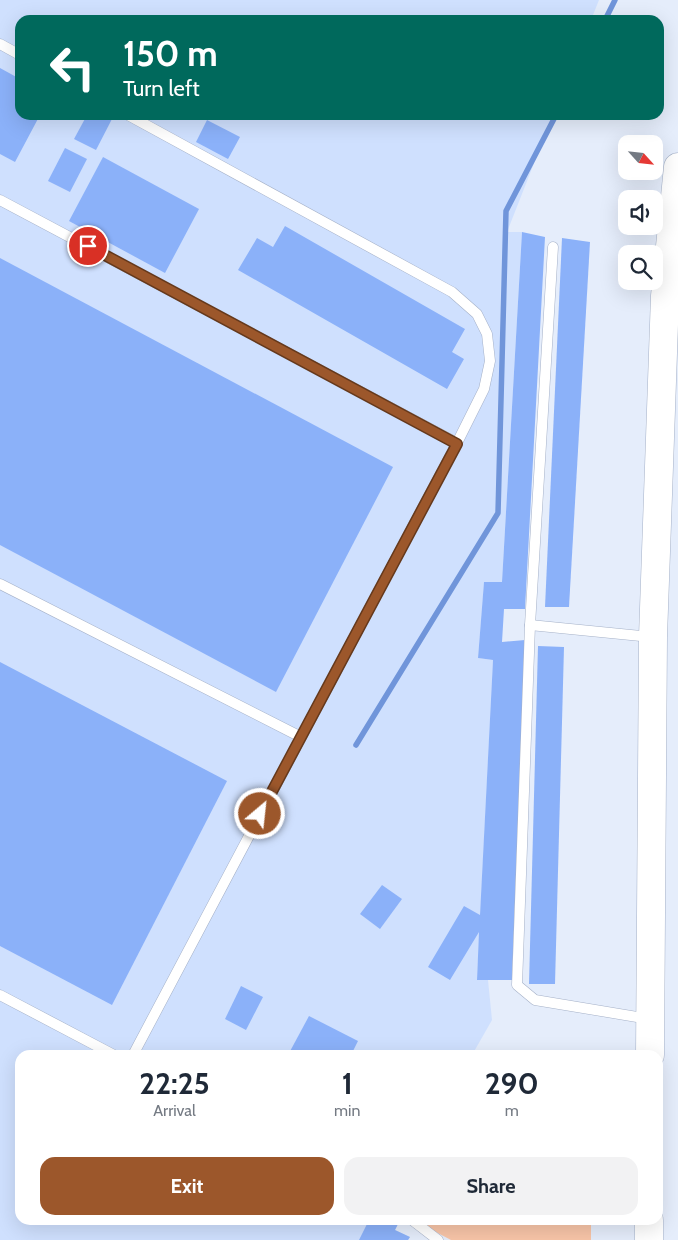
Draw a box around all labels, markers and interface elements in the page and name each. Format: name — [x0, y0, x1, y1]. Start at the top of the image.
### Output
text: 150 m — [123, 32, 218, 75]
icon: left — [40, 35, 105, 100]
text: Turn left — [123, 75, 200, 102]
north arrow — [618, 135, 662, 180]
map controls — [618, 135, 663, 290]
button: sound — [618, 190, 663, 235]
pin — [67, 225, 109, 267]
icon: arrive — [74, 232, 102, 260]
button: search — [618, 245, 663, 290]
position arrow — [233, 787, 285, 839]
text: 22:25 — [139, 1065, 210, 1102]
text: 1 — [342, 1065, 353, 1102]
text: 290 — [485, 1065, 539, 1102]
text: Arrival — [153, 1101, 196, 1120]
text: min — [334, 1101, 360, 1120]
text: m — [505, 1101, 519, 1120]
button: Exit — [40, 1157, 334, 1215]
button: Share — [344, 1157, 638, 1215]

